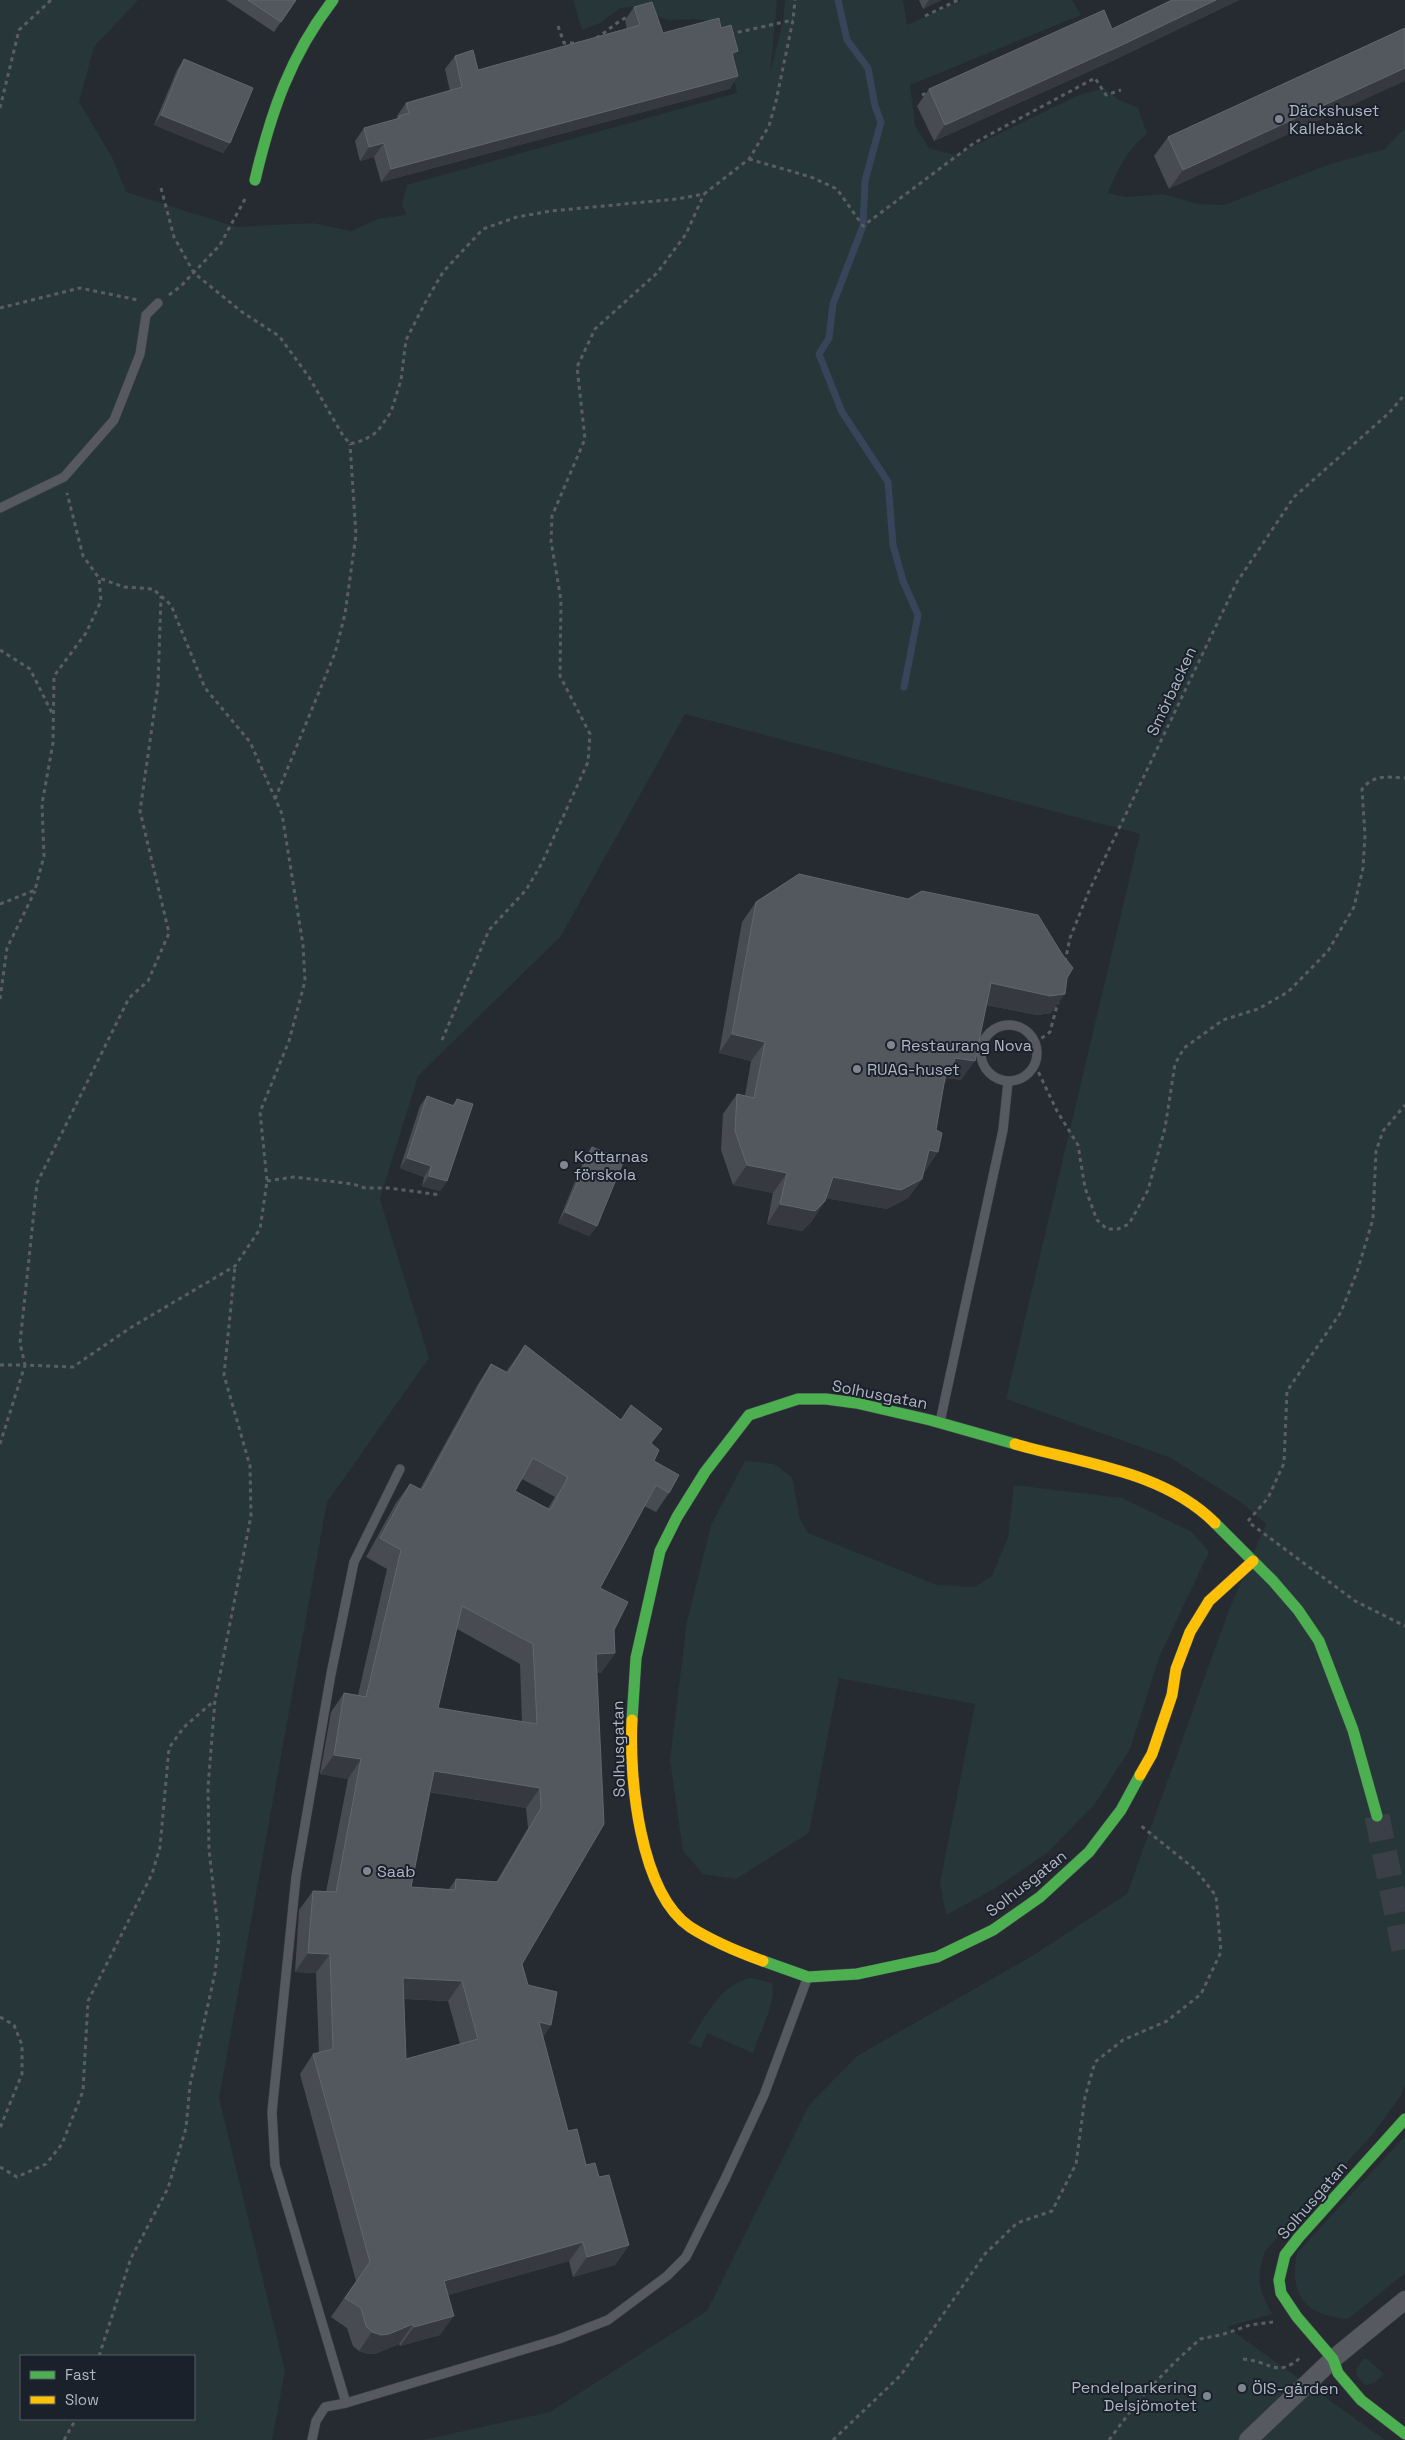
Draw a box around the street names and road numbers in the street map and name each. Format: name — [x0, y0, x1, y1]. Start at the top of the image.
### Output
street label: Smörbacken — [1142, 643, 1201, 739]
street label: Solhusgatan — [830, 1375, 929, 1414]
street label: Solhusgatan — [607, 1700, 630, 1798]
street label: Solhusgatan — [982, 1845, 1071, 1921]
street label: Solhusgatan — [1273, 2157, 1352, 2244]

